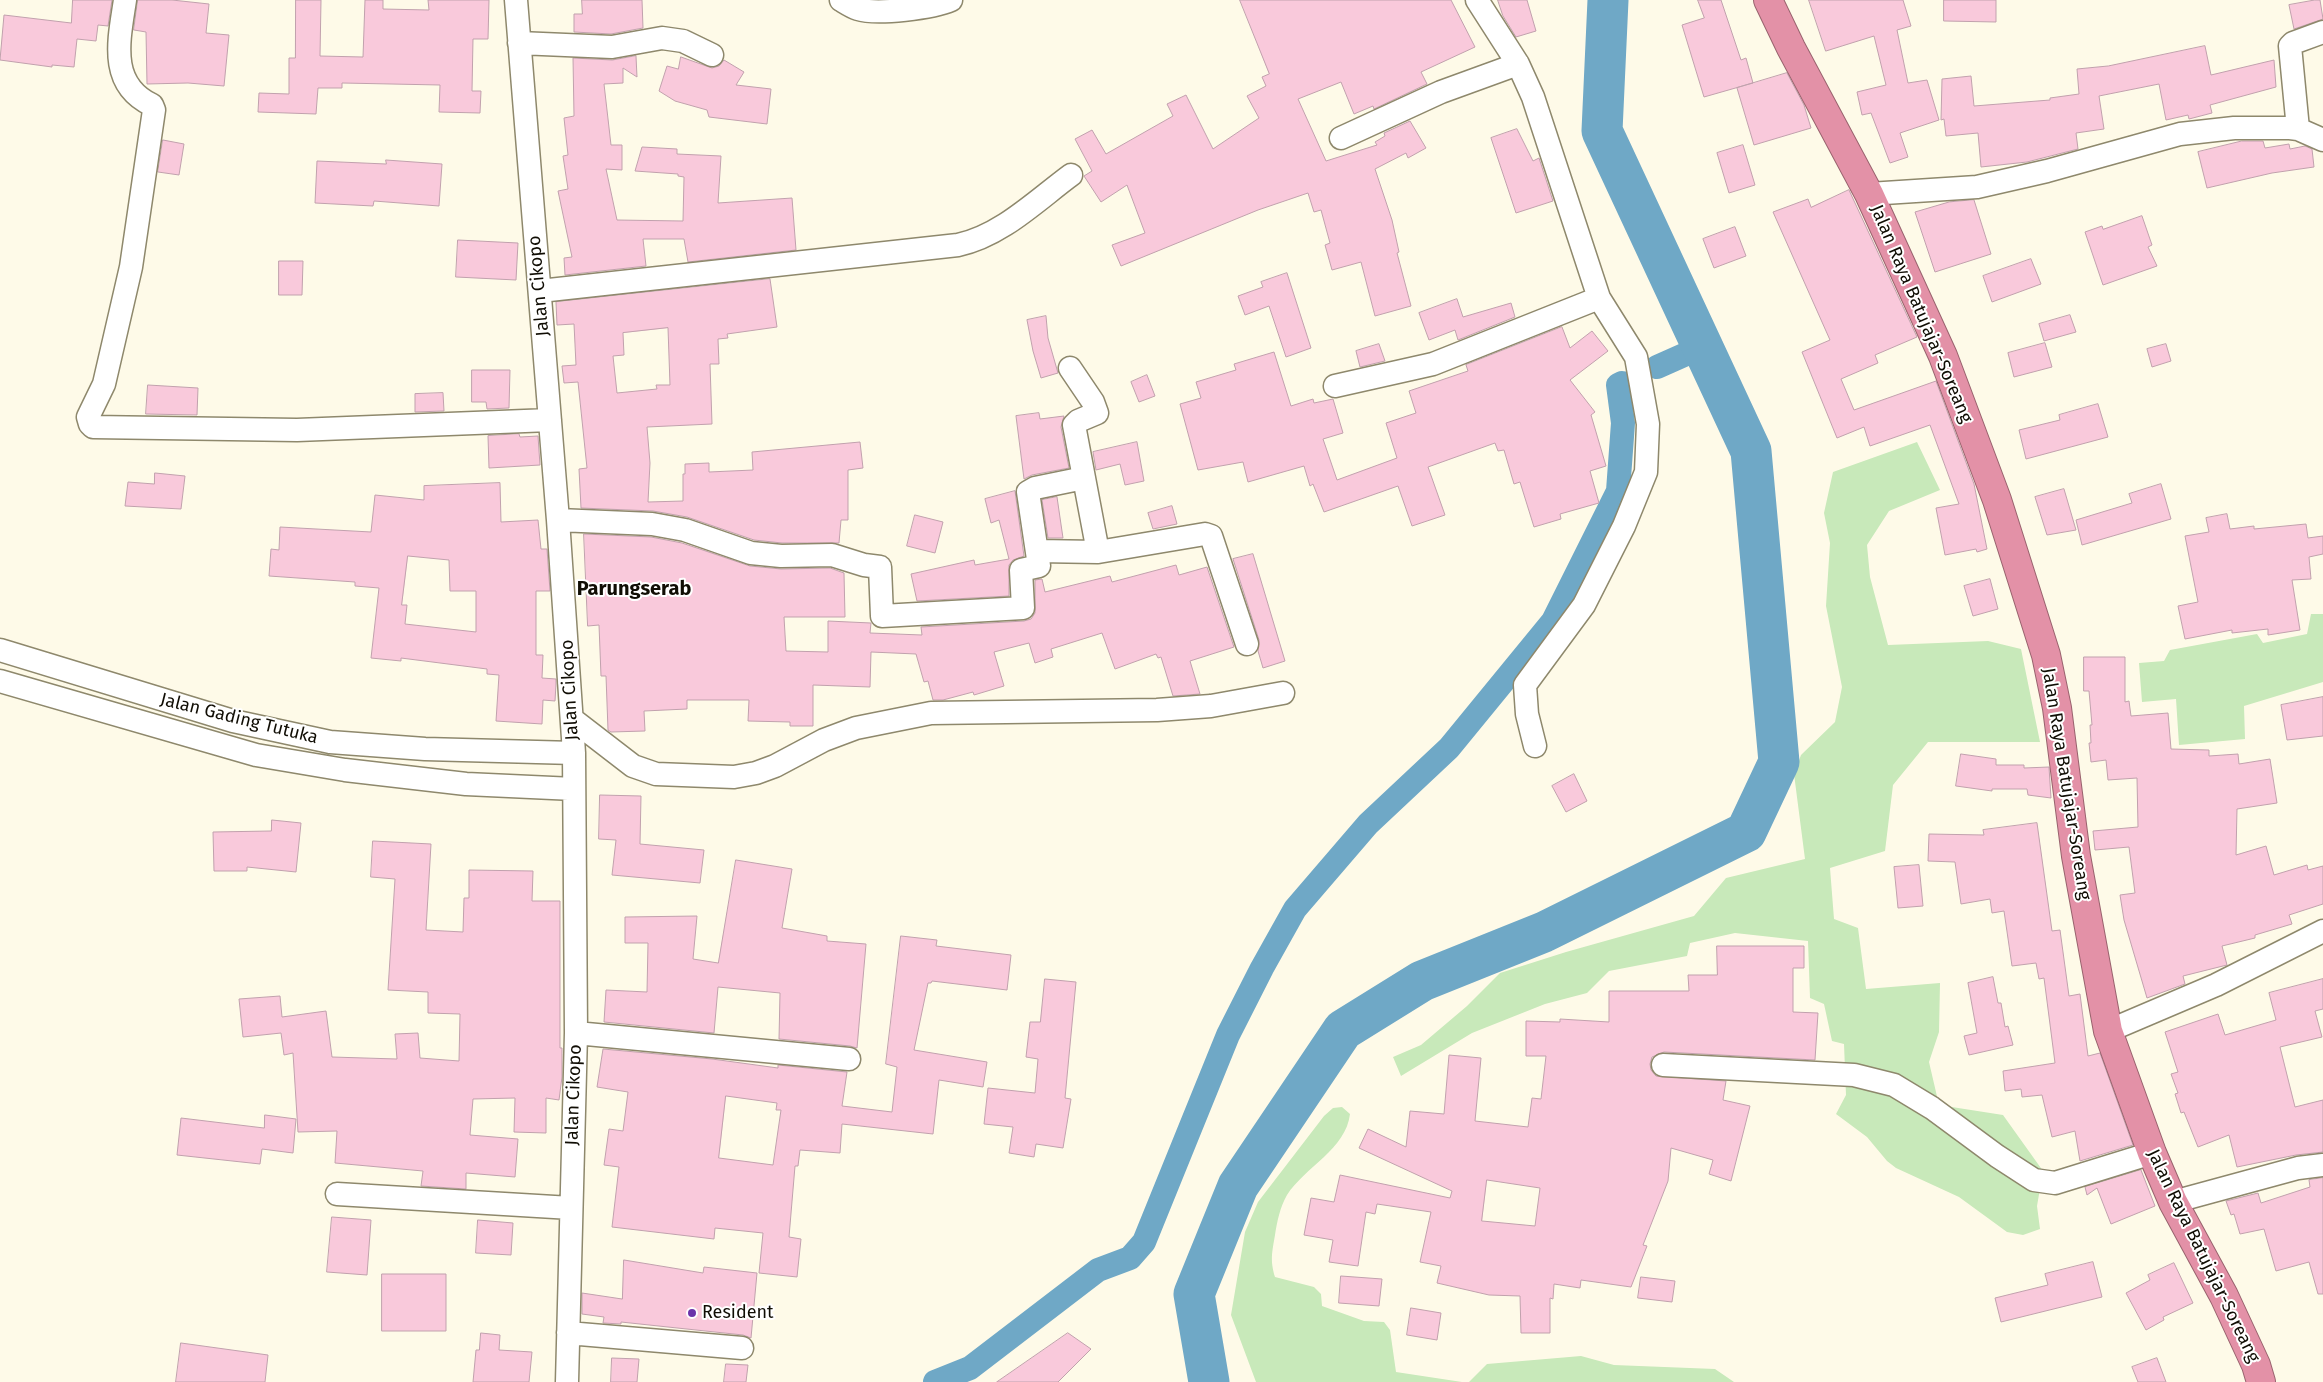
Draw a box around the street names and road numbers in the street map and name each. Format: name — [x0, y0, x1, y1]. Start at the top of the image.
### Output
street label: Jalan Raya Batujajar-Soreang — [1865, 202, 1977, 426]
street label: Jalan Cikopo — [524, 235, 554, 337]
street label: Jalan Cikopo — [557, 639, 583, 741]
street label: Jalan Raya Batujajar-Soreang — [2037, 666, 2095, 902]
street label: Jalan Gading Tutuka — [158, 689, 320, 749]
street label: Jalan Cikopo — [561, 1044, 587, 1146]
street label: Jalan Raya Batujajar-Soreang — [2142, 1146, 2264, 1366]

